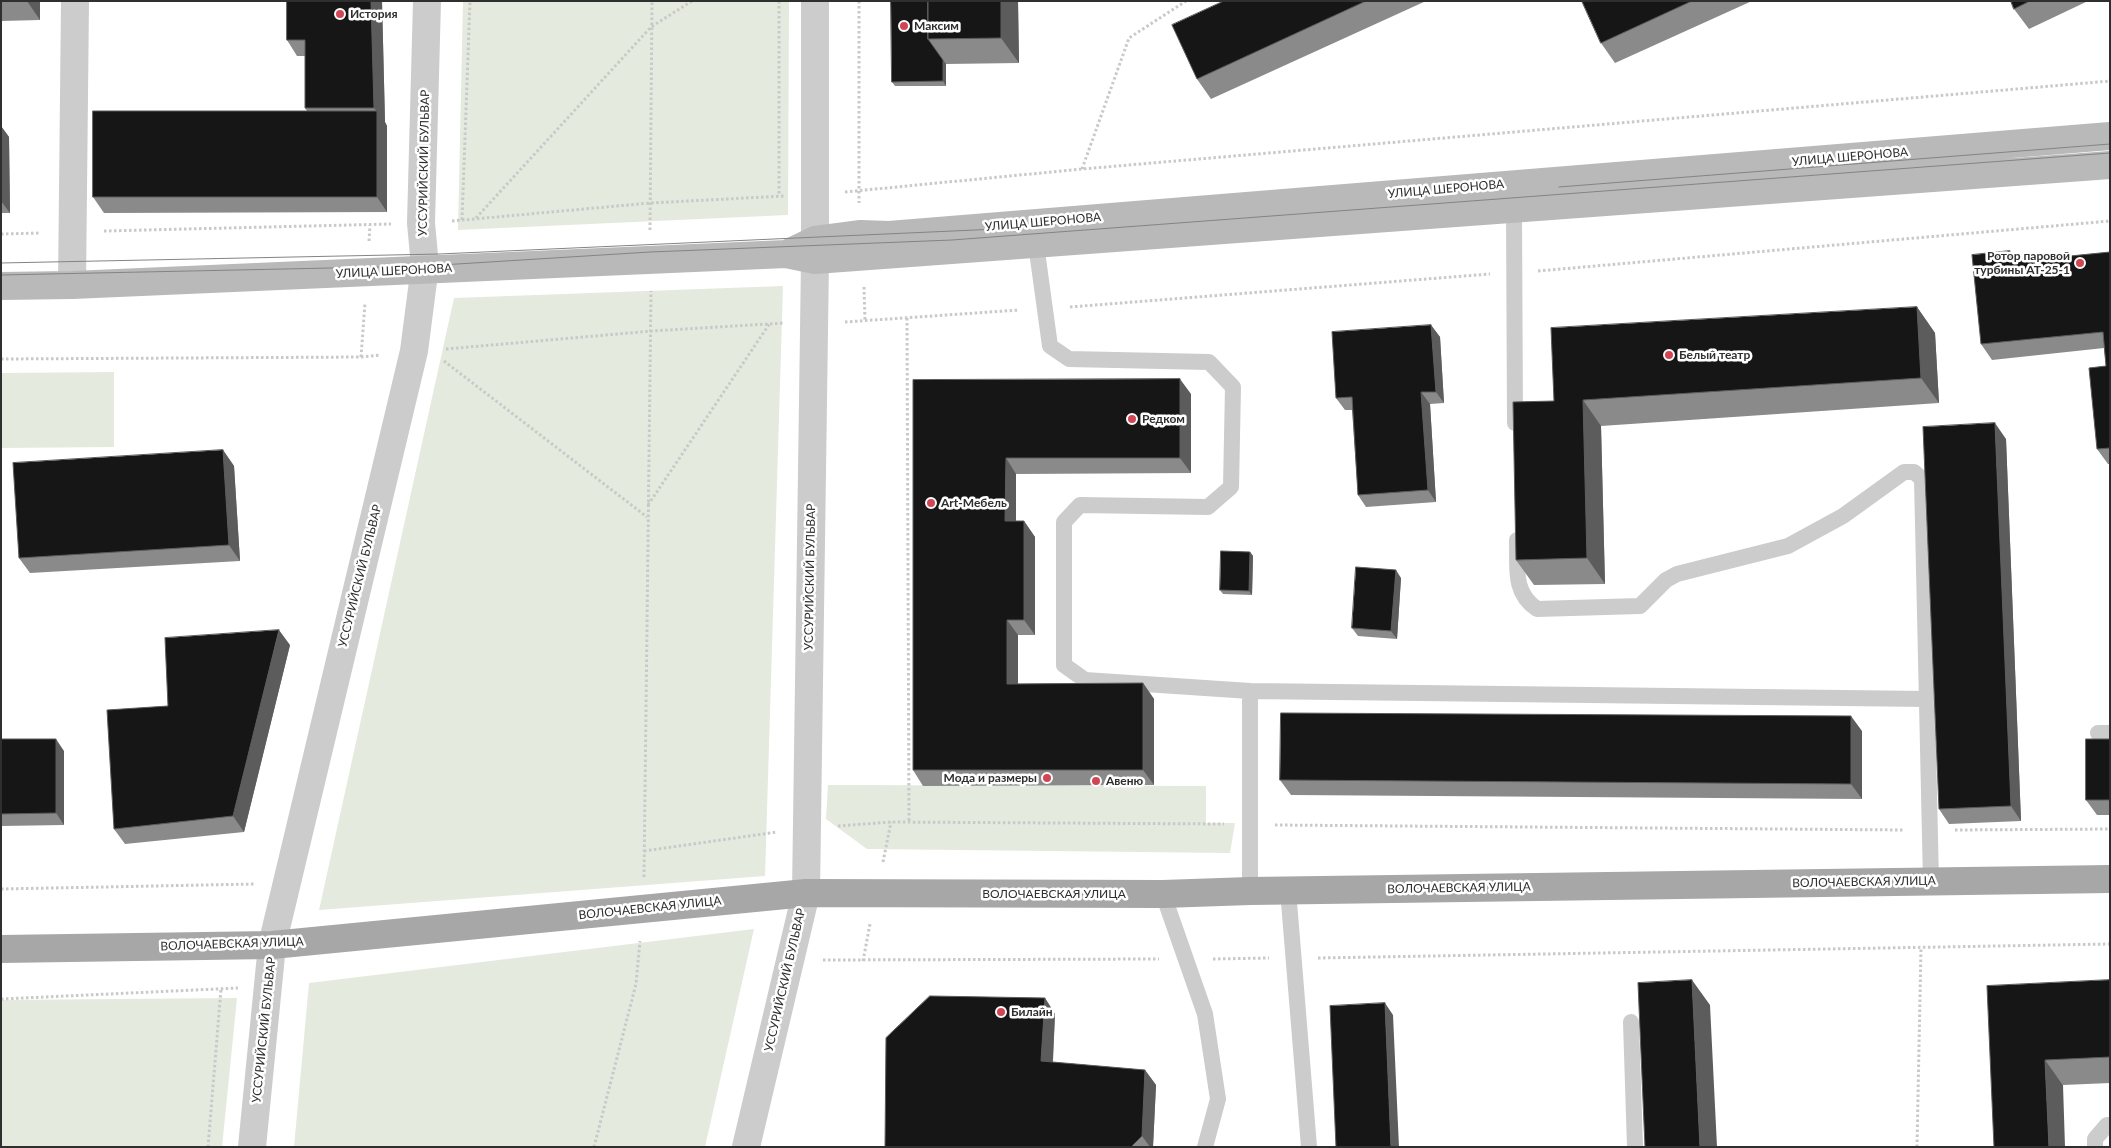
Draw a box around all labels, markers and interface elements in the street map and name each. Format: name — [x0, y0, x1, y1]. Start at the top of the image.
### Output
place label: История — [350, 7, 398, 21]
marker: История — [334, 8, 346, 20]
place label: Максим — [914, 19, 959, 33]
marker: Максим — [898, 20, 910, 32]
street label: УССУРИЙСКИЙ БУЛЬВАР — [416, 90, 432, 236]
street label: УЛИЦА ШЕРОНОВА — [1791, 145, 1909, 169]
street label: УЛИЦА ШЕРОНОВА — [1387, 177, 1505, 201]
street label: УЛИЦА ШЕРОНОВА — [984, 210, 1102, 234]
place label: Ротор паровой турбины АТ-25-1 — [1974, 249, 2070, 277]
marker: Ротор паровой турбины АТ-25-1 — [2074, 257, 2086, 269]
street label: УЛИЦА ШЕРОНОВА — [336, 261, 452, 281]
place label: Белый театр — [1679, 348, 1750, 362]
marker: Белый театр — [1663, 349, 1675, 361]
place label: Редком — [1142, 412, 1185, 426]
marker: Редком — [1126, 413, 1138, 425]
place label: Art-Мебель — [941, 496, 1007, 510]
marker: Art-Мебель — [925, 497, 937, 509]
street label: УССУРИЙСКИЙ БУЛЬВАР — [335, 503, 385, 649]
street label: УССУРИЙСКИЙ БУЛЬВАР — [802, 504, 818, 650]
place label: Мода и размеры — [944, 771, 1037, 785]
marker: Мода и размеры — [1041, 772, 1053, 784]
place label: Авеню — [1106, 774, 1143, 788]
marker: Авеню — [1090, 775, 1102, 787]
street label: ВОЛОЧАЕВСКАЯ УЛИЦА — [1792, 874, 1936, 890]
street label: ВОЛОЧАЕВСКАЯ УЛИЦА — [1387, 880, 1531, 896]
street label: ВОЛОЧАЕВСКАЯ УЛИЦА — [982, 887, 1126, 901]
street label: ВОЛОЧАЕВСКАЯ УЛИЦА — [578, 893, 722, 923]
street label: УССУРИЙСКИЙ БУЛЬВАР — [761, 907, 809, 1053]
street label: ВОЛОЧАЕВСКАЯ УЛИЦА — [160, 934, 304, 954]
street label: УССУРИЙСКИЙ БУЛЬВАР — [249, 956, 279, 1104]
place label: Билайн — [1011, 1005, 1053, 1019]
marker: Билайн — [995, 1006, 1007, 1018]

